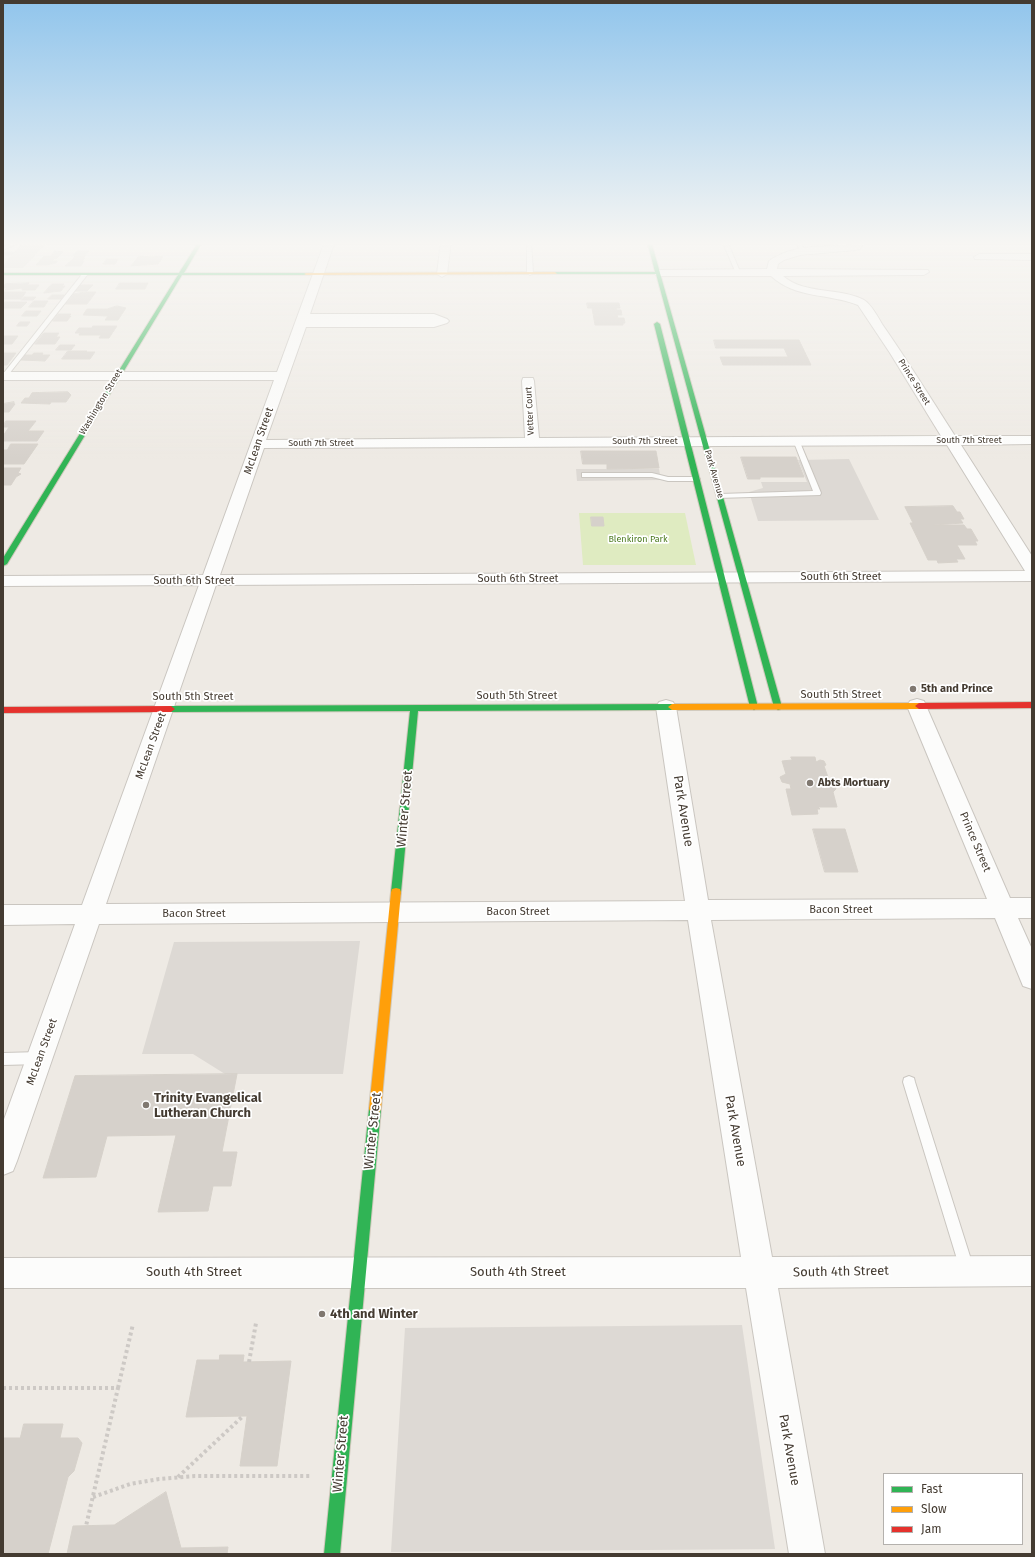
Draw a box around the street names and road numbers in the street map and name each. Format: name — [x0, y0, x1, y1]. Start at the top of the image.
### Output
street label: Prince Street — [896, 357, 932, 407]
street label: Washington Street — [77, 367, 125, 437]
street label: Vetter Court — [523, 386, 537, 436]
street label: McLean Street — [241, 406, 277, 476]
street label: South 7th Street — [936, 435, 1002, 445]
street label: South 7th Street — [612, 436, 678, 446]
street label: South 7th Street — [288, 438, 354, 448]
street label: Park Avenue — [702, 448, 726, 500]
street label: South 6th Street — [800, 570, 882, 584]
street label: South 6th Street — [477, 572, 559, 586]
street label: South 6th Street — [153, 574, 235, 588]
street label: South 5th Street — [801, 688, 881, 702]
street label: South 5th Street — [477, 689, 557, 703]
street label: South 5th Street — [153, 690, 233, 704]
street label: McLean Street — [133, 711, 169, 781]
street label: Winter Street — [394, 770, 416, 848]
street label: Park Avenue — [670, 774, 696, 848]
street label: Prince Street — [956, 810, 994, 874]
street label: Bacon Street — [809, 903, 873, 917]
street label: Bacon Street — [486, 905, 550, 919]
street label: Bacon Street — [162, 907, 226, 921]
street label: McLean Street — [24, 1017, 60, 1087]
street label: Winter Street — [361, 1092, 385, 1170]
street label: Park Avenue — [721, 1094, 749, 1168]
street label: South 4th Street — [793, 1263, 889, 1281]
street label: South 4th Street — [146, 1264, 242, 1280]
street label: South 4th Street — [470, 1264, 566, 1280]
street label: Park Avenue — [775, 1413, 803, 1487]
street label: Winter Street — [330, 1415, 352, 1493]

